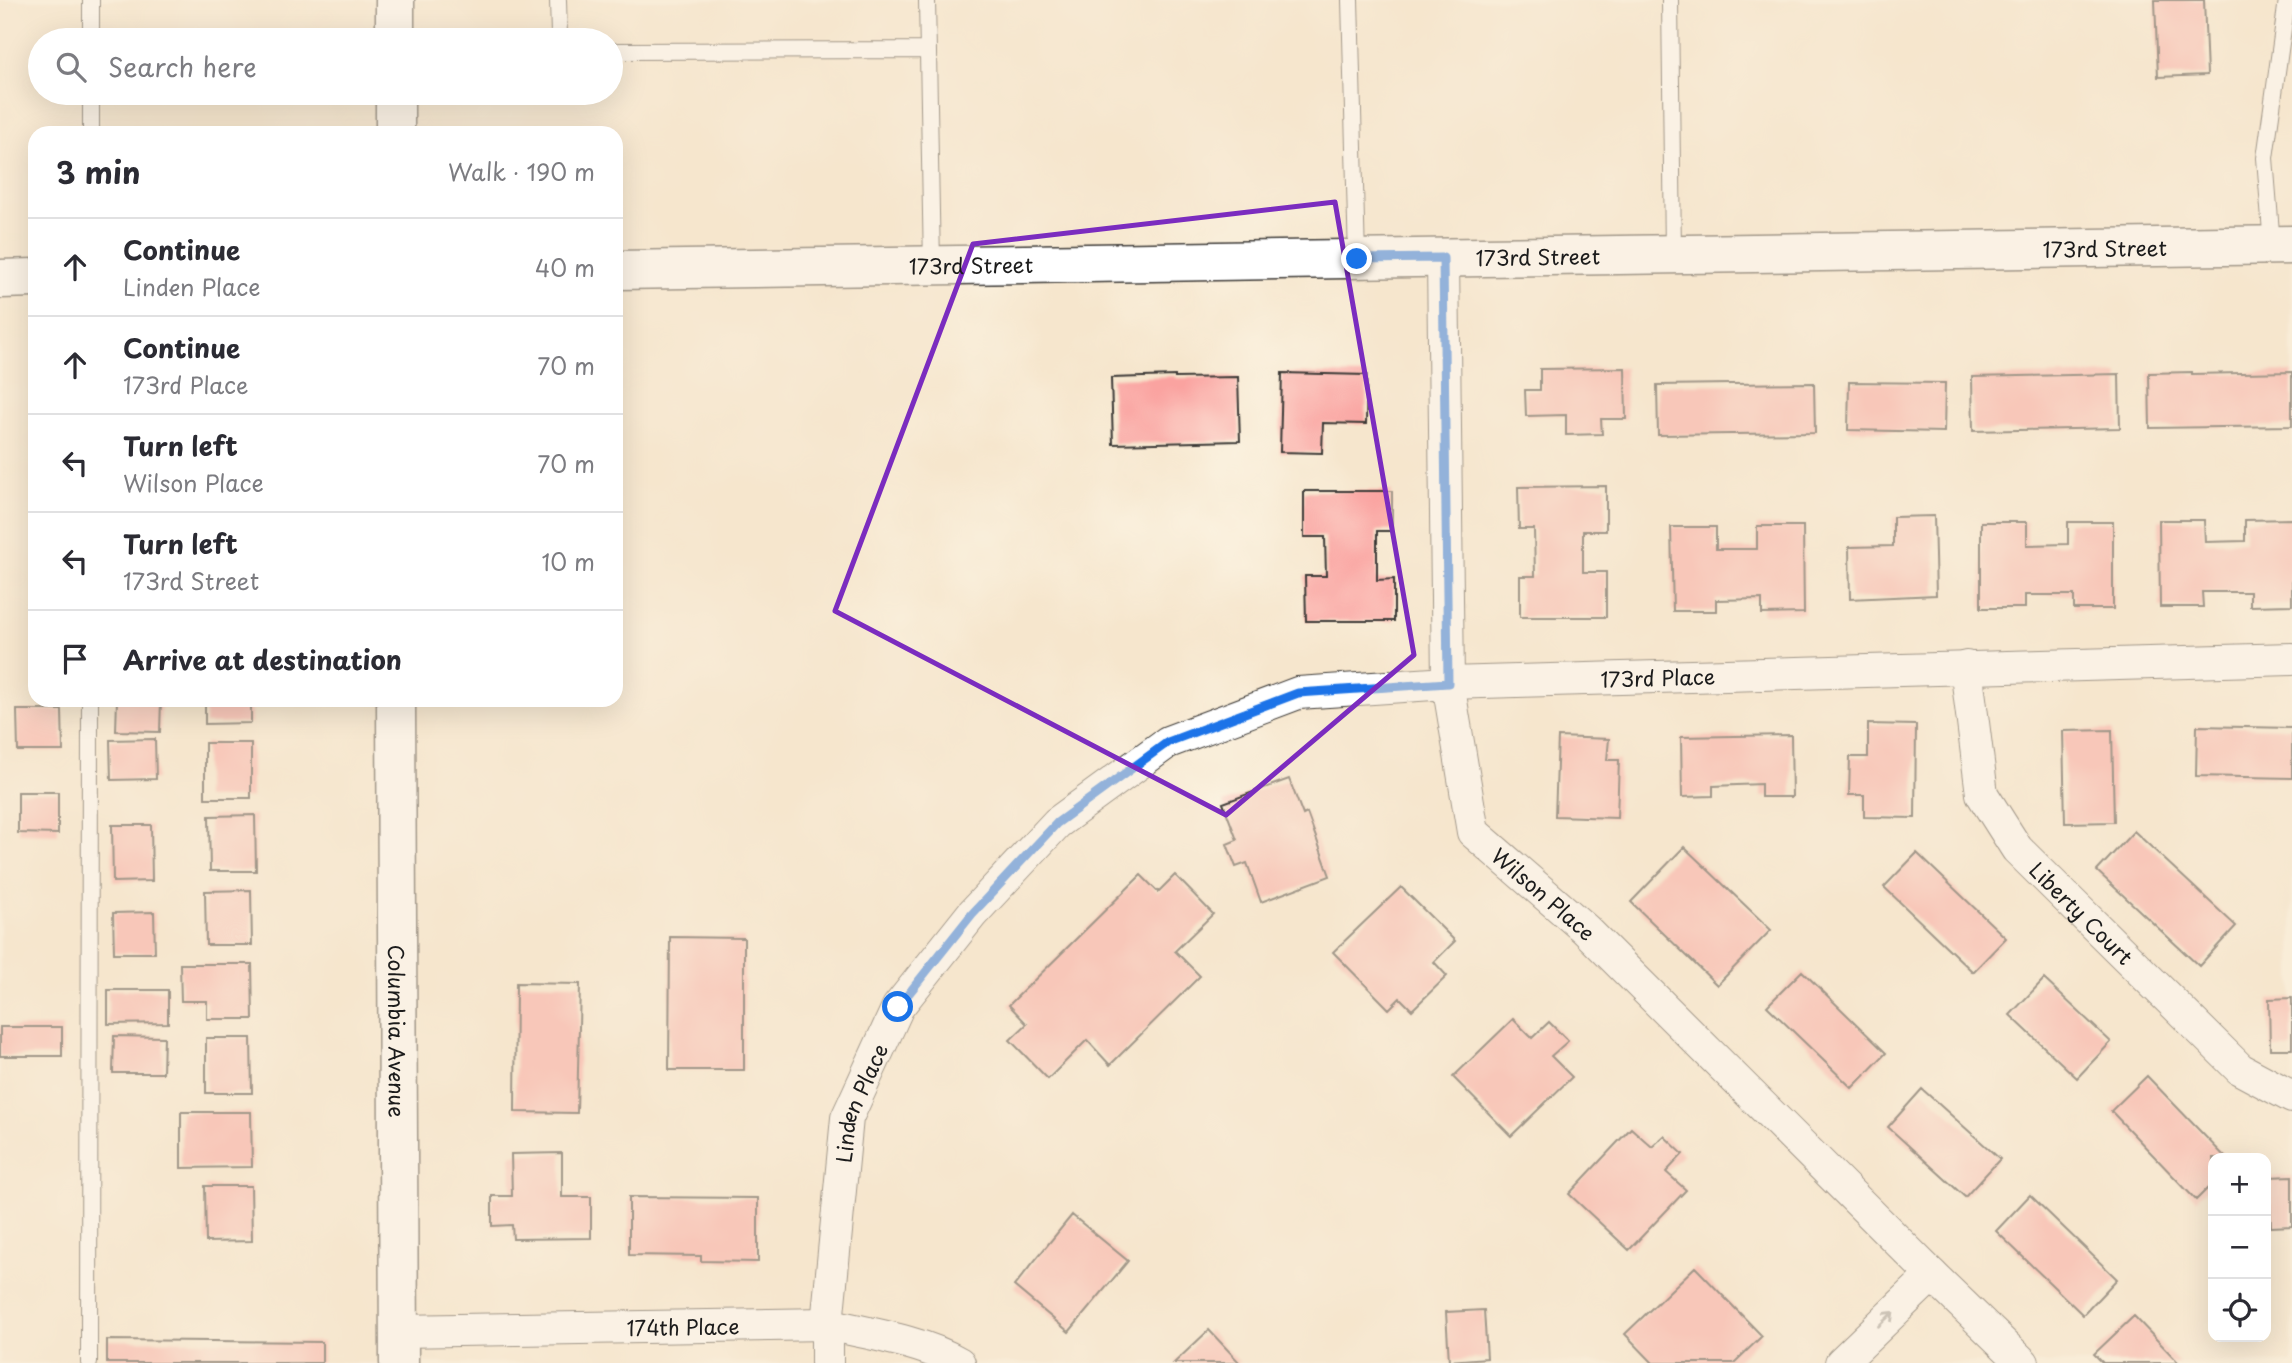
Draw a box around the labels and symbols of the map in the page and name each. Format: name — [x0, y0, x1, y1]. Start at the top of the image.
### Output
street label: 173rd Street — [2042, 231, 2167, 265]
street label: 173rd Street — [1475, 239, 1600, 273]
route end — [1341, 243, 1372, 274]
street label: 173rd Street — [909, 248, 1033, 282]
street label: 173rd Place — [1600, 659, 1716, 695]
street label: Wilson Place — [1485, 839, 1603, 947]
street label: Liberty Court — [2022, 854, 2141, 971]
street label: Columbia Avenue — [381, 944, 414, 1118]
route start — [882, 991, 913, 1022]
street label: Linden Place — [827, 1038, 895, 1164]
street label: 174th Place — [626, 1309, 740, 1343]
one-way arrow — [1877, 1311, 1894, 1328]

